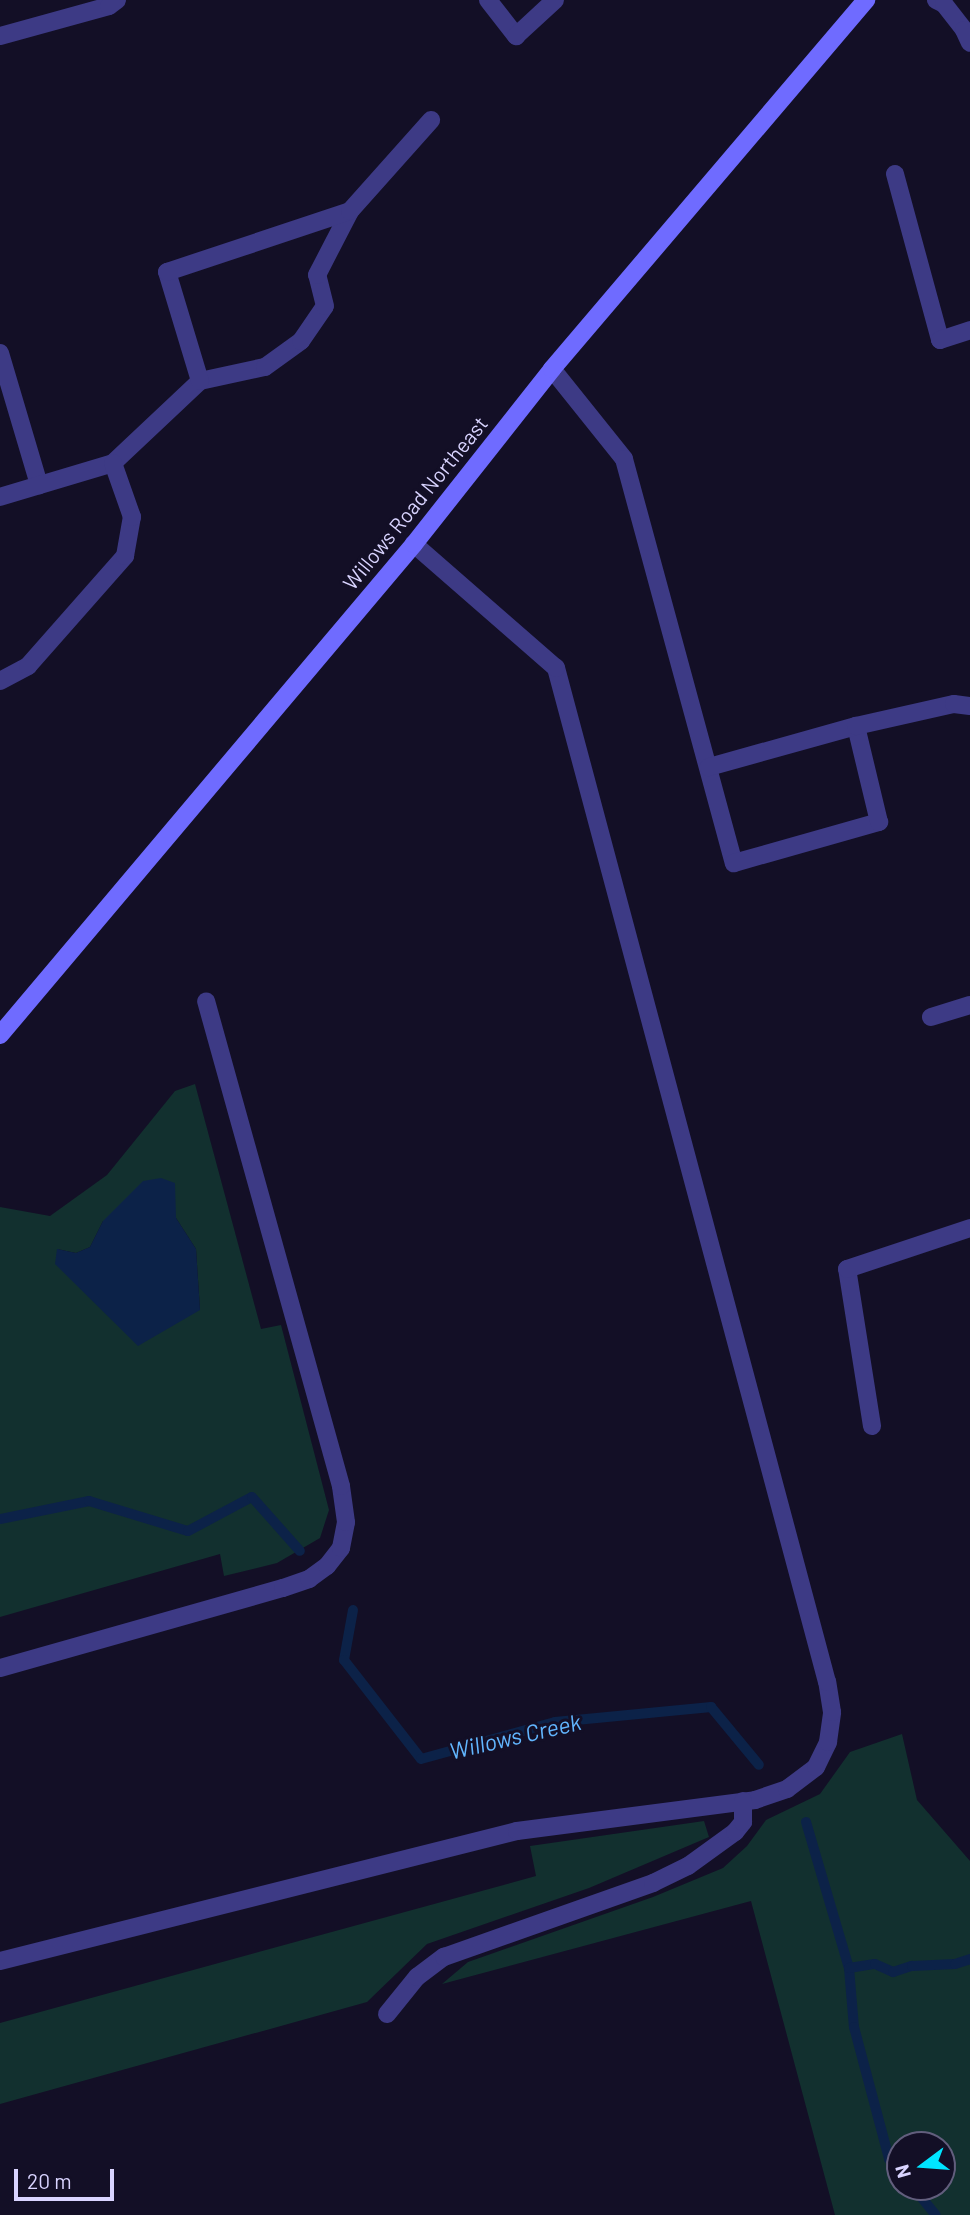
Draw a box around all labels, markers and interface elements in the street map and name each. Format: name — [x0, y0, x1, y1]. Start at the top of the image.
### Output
street label: Willows Road Northeast — [337, 411, 493, 595]
water label: Willows Creek — [446, 1707, 584, 1765]
north arrow — [886, 2131, 956, 2201]
scale bar — [18, 2156, 117, 2200]
text: N — [889, 2162, 915, 2181]
text: 20 m — [27, 2168, 72, 2193]

